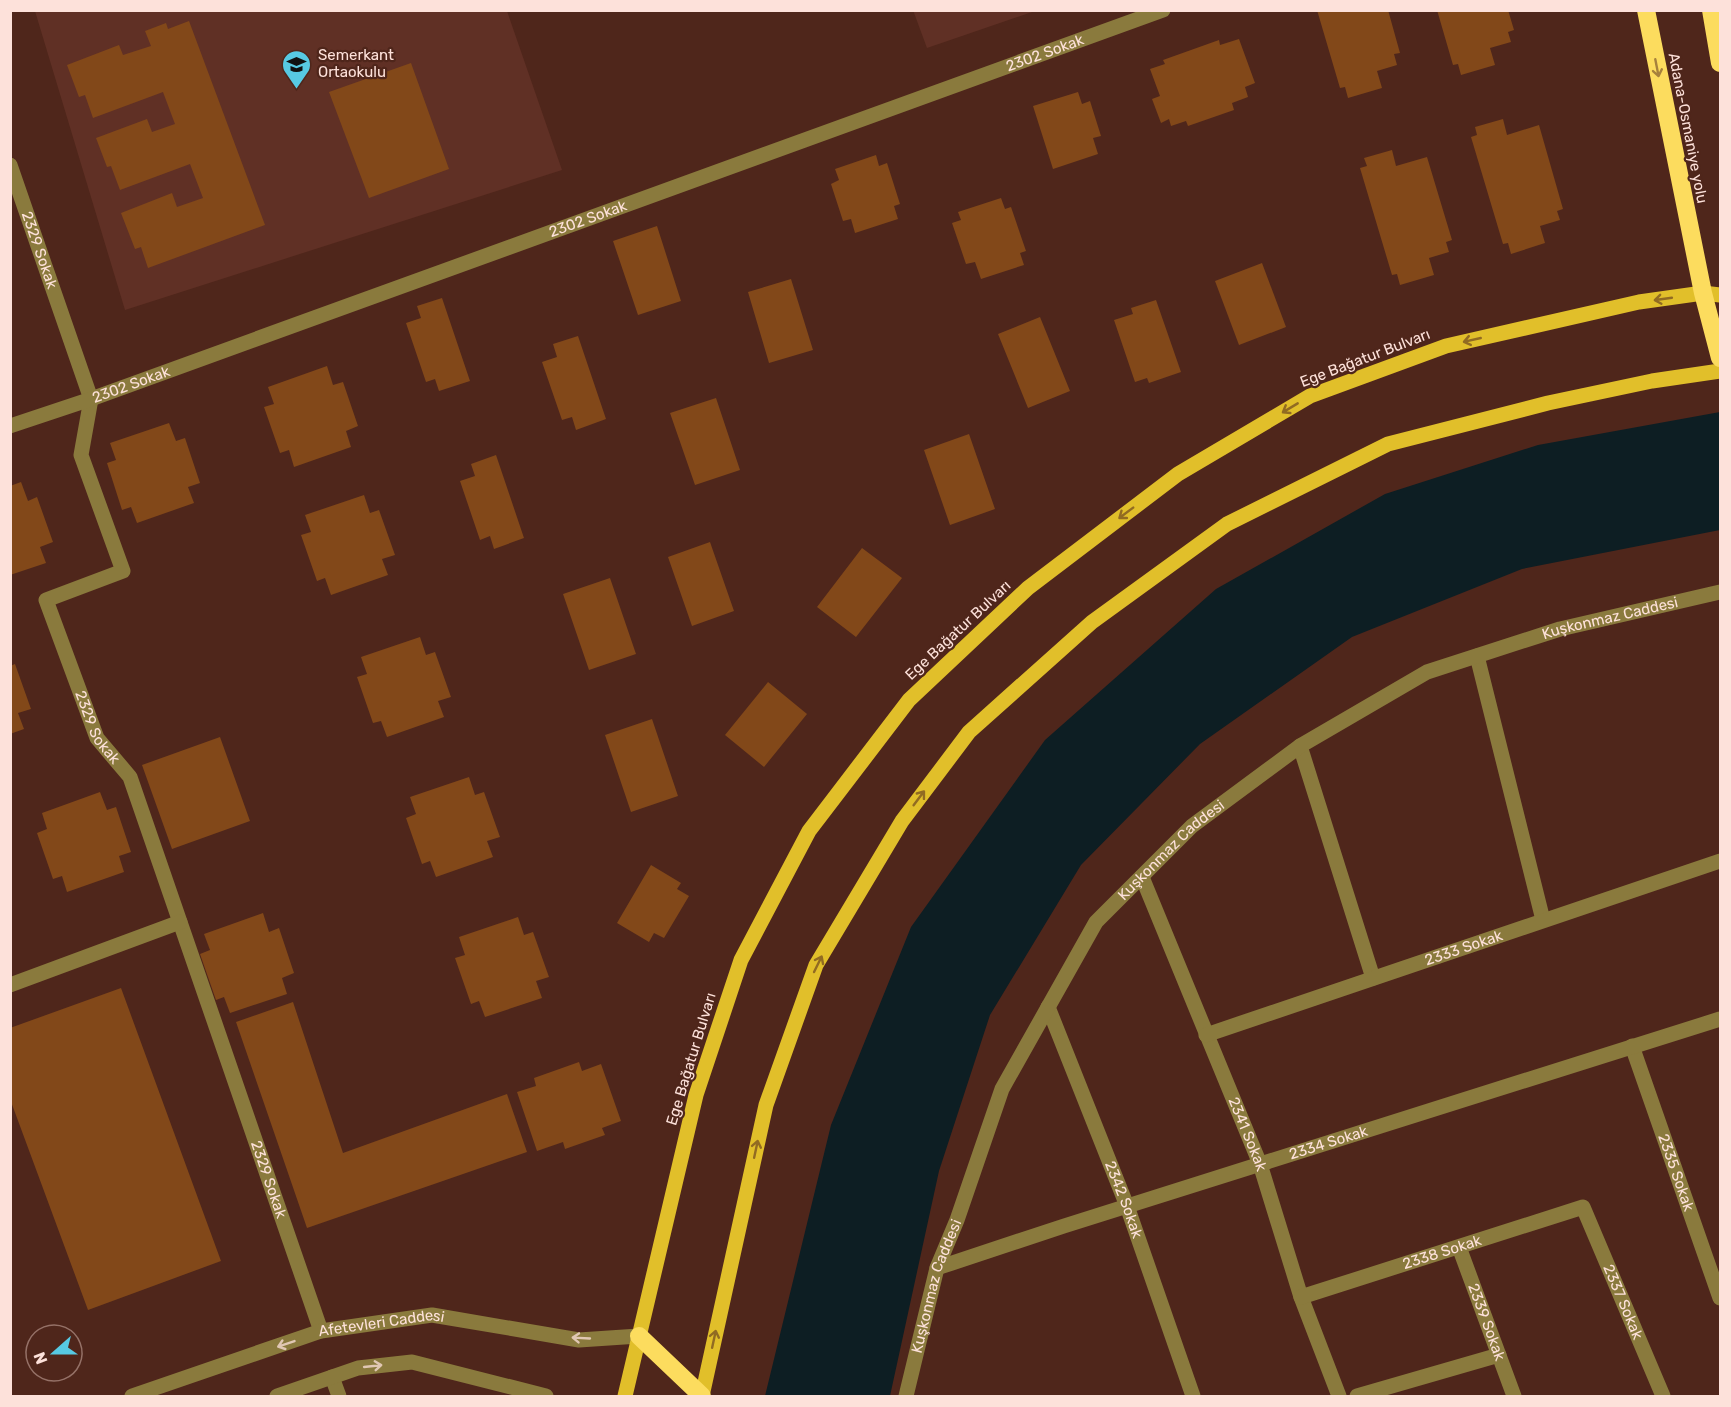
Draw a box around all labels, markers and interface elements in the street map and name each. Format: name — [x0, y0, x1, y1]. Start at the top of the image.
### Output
street label: 2302 Sokak — [1003, 30, 1086, 75]
place label: Semerkant Ortaokulu — [318, 46, 394, 81]
school or university icon: Semerkant Ortaokulu — [281, 48, 313, 90]
street label: Adana-Osmaniye yolu — [1665, 51, 1711, 205]
one-way arrow — [1652, 58, 1664, 77]
street label: 2302 Sokak — [547, 196, 630, 241]
street label: 2329 Sokak — [18, 209, 61, 291]
one-way arrow — [1653, 293, 1673, 304]
street label: Ege Bağatur Bulvarı — [1297, 325, 1433, 391]
one-way arrow — [1463, 335, 1482, 346]
street label: 2302 Sokak — [90, 362, 173, 407]
one-way arrow — [1282, 402, 1299, 414]
one-way arrow — [1119, 507, 1135, 520]
street label: Ege Bağatur Bulvarı — [901, 576, 1015, 684]
street label: Kuşkonmaz Caddesi — [1540, 593, 1680, 643]
street label: 2329 Sokak — [71, 688, 124, 768]
one-way arrow — [912, 790, 925, 806]
street label: Kuşkonmaz Caddesi — [1114, 796, 1228, 904]
street label: 2333 Sokak — [1422, 926, 1505, 969]
one-way arrow — [812, 956, 824, 974]
street label: Ege Bağatur Bulvarı — [662, 991, 720, 1127]
street label: 2341 Sokak — [1224, 1094, 1271, 1174]
street label: 2334 Sokak — [1287, 1122, 1370, 1163]
street label: 2335 Sokak — [1654, 1131, 1698, 1214]
street label: 2329 Sokak — [247, 1138, 290, 1221]
one-way arrow — [751, 1140, 763, 1159]
street label: 2342 Sokak — [1101, 1158, 1147, 1241]
street label: Kuşkonmaz Caddesi — [908, 1217, 965, 1355]
street label: 2338 Sokak — [1400, 1231, 1484, 1273]
street label: 2337 Sokak — [1599, 1262, 1647, 1342]
street label: 2339 Sokak — [1464, 1281, 1509, 1363]
street label: Afetevleri Caddesi — [317, 1306, 446, 1340]
north arrow — [24, 1323, 84, 1383]
one-way arrow — [709, 1330, 721, 1349]
one-way arrow — [571, 1333, 591, 1344]
one-way arrow — [277, 1339, 296, 1350]
text: N — [30, 1349, 51, 1367]
one-way arrow — [362, 1360, 382, 1371]

